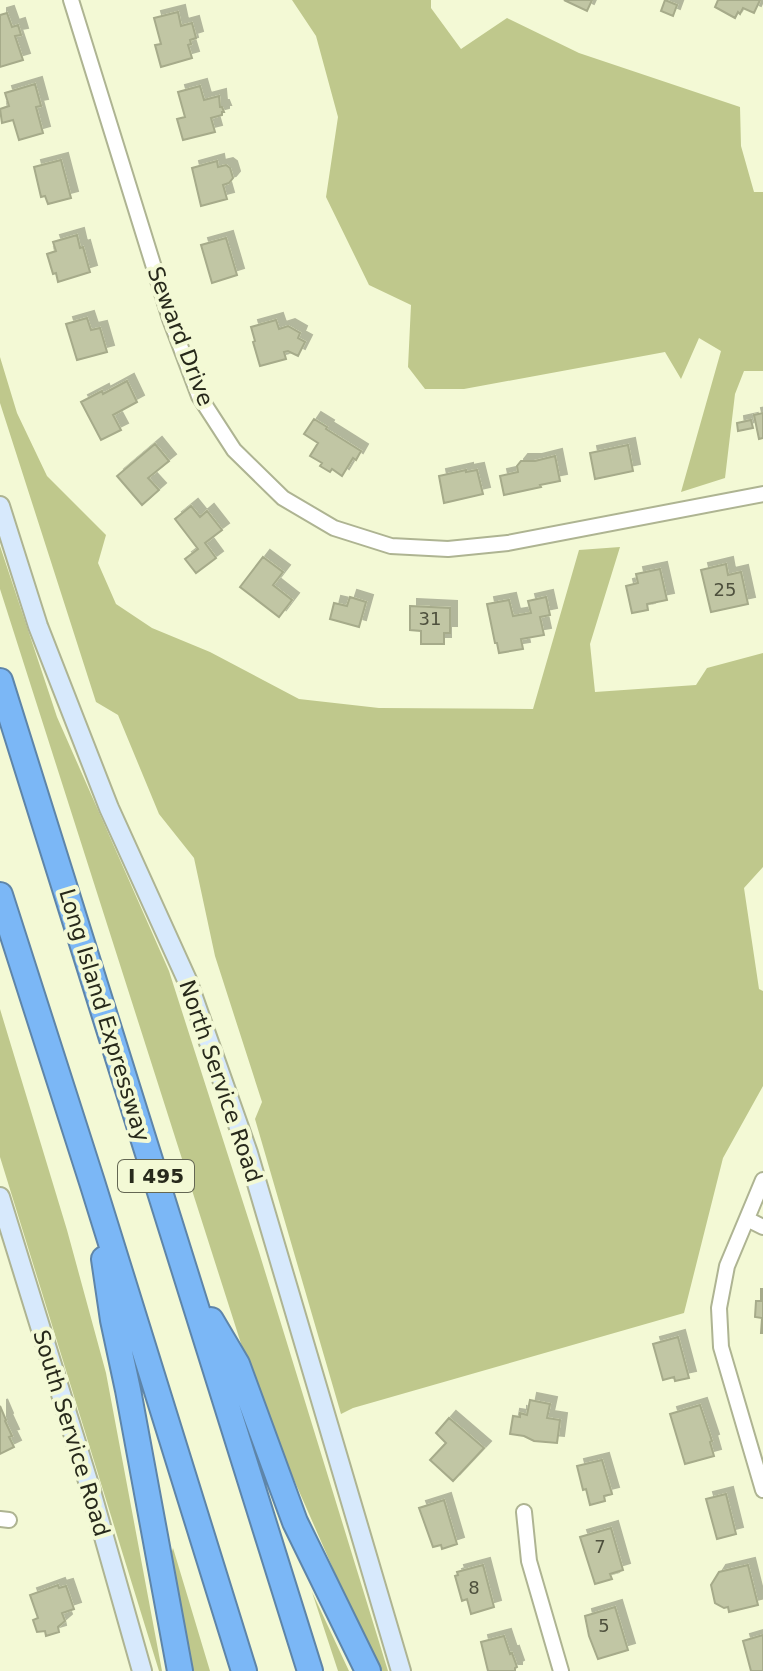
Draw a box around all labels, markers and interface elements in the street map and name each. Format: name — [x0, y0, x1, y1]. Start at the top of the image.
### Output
street label: Seward Drive — [142, 263, 219, 409]
house number: 25 — [714, 579, 736, 600]
house number: 31 — [419, 608, 441, 629]
street label: Long Island Expressway — [54, 886, 155, 1145]
street label: North Service Road — [174, 977, 267, 1185]
road number: I 495 — [118, 1160, 194, 1192]
street label: South Service Road — [28, 1327, 115, 1539]
house number: 7 — [594, 1536, 606, 1557]
house number: 8 — [468, 1577, 480, 1598]
house number: 5 — [598, 1615, 610, 1636]

